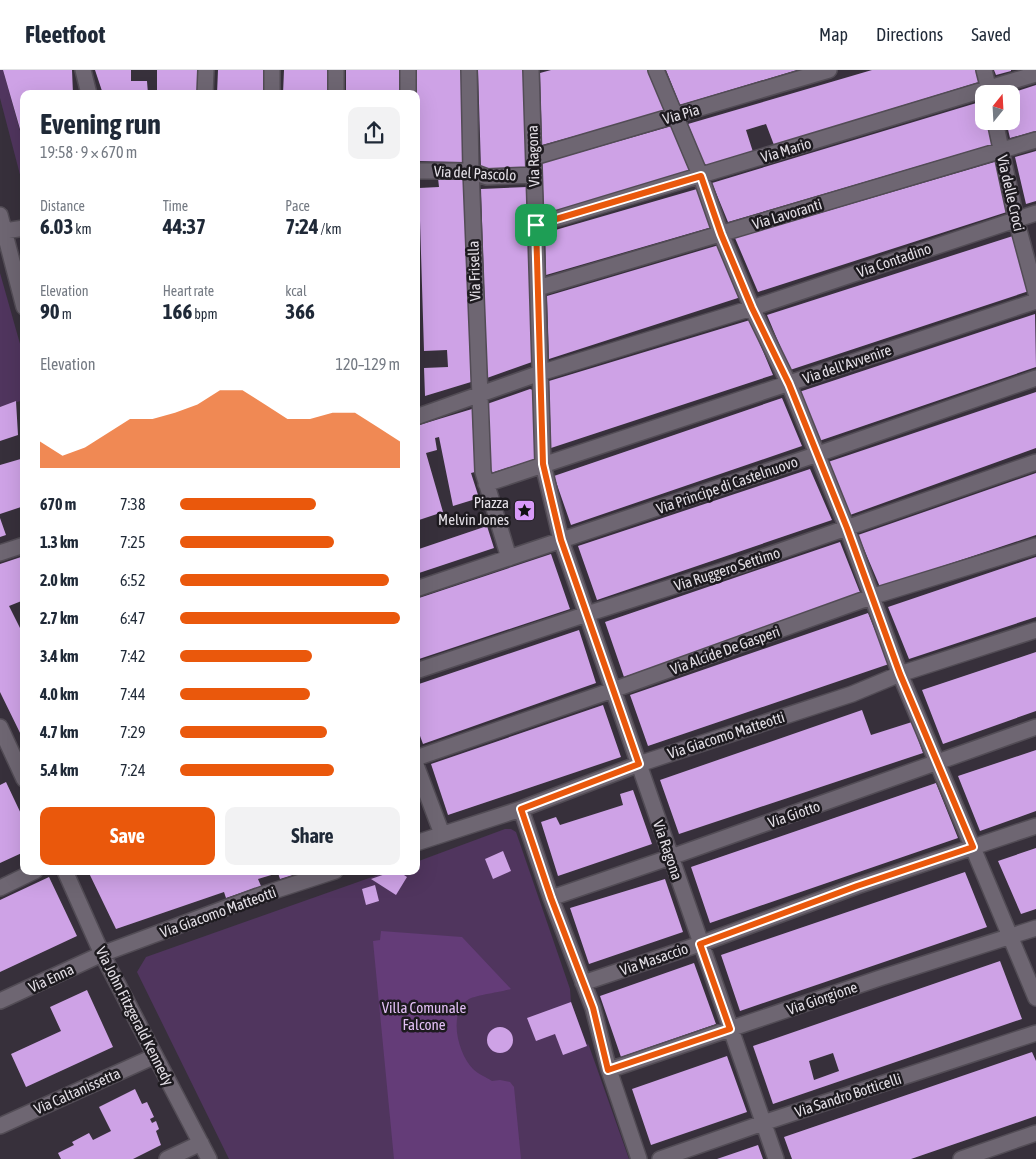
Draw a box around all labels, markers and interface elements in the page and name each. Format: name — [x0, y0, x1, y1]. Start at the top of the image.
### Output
text: Fleetfoot — [25, 21, 105, 48]
text: Map — [819, 24, 848, 45]
text: Directions — [876, 24, 943, 45]
text: Saved — [971, 24, 1011, 45]
north arrow — [975, 85, 1020, 130]
map controls — [975, 85, 1020, 130]
street label: Via Pia — [661, 101, 701, 127]
button: share — [348, 107, 400, 159]
text: Evening run — [40, 108, 161, 140]
street label: Via Ragona — [523, 125, 543, 187]
street label: Via Mario — [759, 134, 813, 166]
text: 19:58 · 9 × 670 m — [40, 143, 137, 161]
street label: Via delle Croci — [994, 153, 1028, 233]
street label: Via del Pascolo — [433, 162, 517, 184]
street label: Via Lavoranti — [750, 195, 824, 233]
text: Distance — [40, 198, 85, 214]
text: Time — [163, 198, 188, 214]
text: Pace — [285, 198, 310, 214]
pin — [515, 204, 557, 246]
icon: arrive — [522, 211, 550, 239]
text: 6.03 — [40, 214, 73, 238]
text: 44:37 — [163, 214, 206, 238]
text: 7:24 — [285, 214, 319, 238]
text: km — [73, 221, 92, 237]
text: /km — [319, 221, 342, 237]
street label: Via Contadino — [855, 239, 933, 281]
street label: Via Frisella — [464, 240, 484, 302]
text: Elevation — [40, 283, 89, 299]
text: Heart rate — [163, 283, 214, 299]
text: kcal — [285, 283, 307, 299]
text: 90 — [40, 299, 60, 323]
text: 166 — [163, 299, 192, 323]
text: 366 — [285, 299, 315, 323]
text: m — [60, 306, 72, 322]
text: bpm — [192, 306, 218, 322]
street label: Via dell'Avvenire — [801, 341, 894, 387]
text: Elevation — [40, 355, 95, 373]
text: 120–129 m — [336, 355, 400, 373]
street label: Via Principe di Castelnuovo — [654, 453, 800, 517]
place label: Piazza Melvin Jones — [438, 494, 509, 528]
text: 670 m — [40, 495, 76, 513]
text: 7:38 — [120, 495, 145, 513]
place icon: Piazza Melvin Jones — [513, 499, 537, 523]
text: 1.3 km — [40, 533, 79, 551]
text: 7:25 — [120, 533, 145, 551]
street label: Via Ruggero Settimo — [672, 544, 782, 594]
text: 2.0 km — [40, 571, 79, 589]
text: 6:52 — [120, 571, 145, 589]
text: 2.7 km — [40, 609, 79, 627]
text: 6:47 — [120, 609, 145, 627]
street label: Via Alcide De Gasperi — [668, 622, 782, 678]
text: 3.4 km — [40, 647, 79, 665]
text: 7:42 — [120, 647, 145, 665]
text: 4.0 km — [40, 685, 79, 703]
text: 7:44 — [120, 685, 145, 703]
street label: Via Giacomo Matteotti — [665, 708, 787, 762]
text: 4.7 km — [40, 723, 79, 741]
text: 7:29 — [120, 723, 145, 741]
text: 5.4 km — [40, 761, 79, 779]
text: 7:24 — [120, 761, 145, 779]
street label: Via Giotto — [766, 797, 822, 831]
button: Save — [40, 807, 215, 865]
button: Share — [225, 807, 400, 865]
street label: Via Ragona — [650, 818, 686, 882]
street label: Via Giacomo Matteotti — [158, 883, 278, 941]
street label: Via Masaccio — [618, 939, 690, 979]
street label: Via John Fitzgerald Kennedy — [93, 944, 177, 1088]
street label: Via Enna — [26, 960, 76, 996]
street label: Via Giorgione — [785, 978, 860, 1018]
park label: Villa Comunale Falcone — [382, 999, 466, 1033]
street label: Via Caltanissetta — [31, 1064, 123, 1118]
street label: Via Sandro Botticelli — [793, 1070, 903, 1120]

